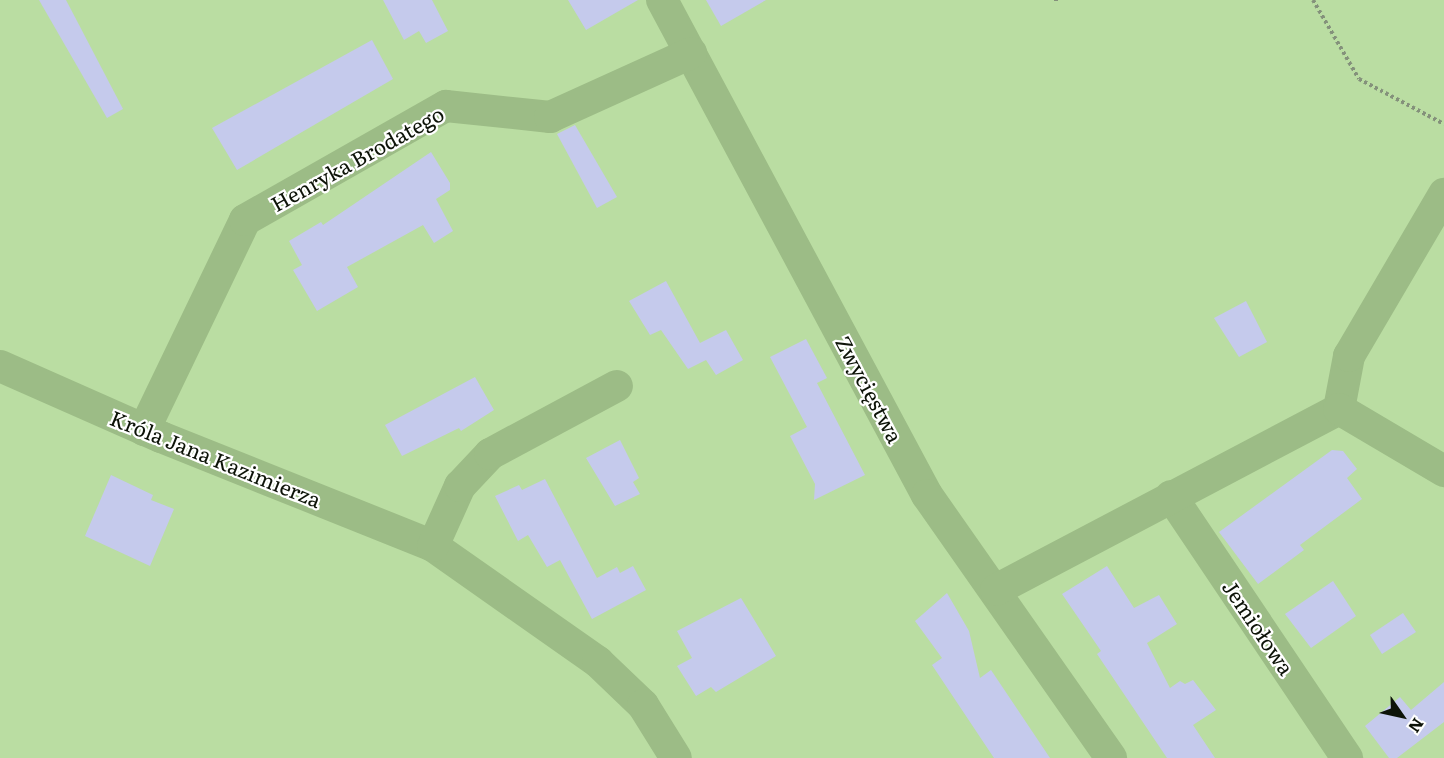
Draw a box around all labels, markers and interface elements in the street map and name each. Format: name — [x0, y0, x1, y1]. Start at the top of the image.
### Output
street label: Henryka Brodatego — [266, 100, 448, 216]
street label: Zwycięstwa — [831, 331, 909, 447]
street label: Króla Jana Kazimierza — [107, 404, 325, 512]
street label: Jemiołowa — [1218, 575, 1300, 679]
north arrow — [1372, 686, 1432, 746]
text: N — [1403, 714, 1431, 738]

